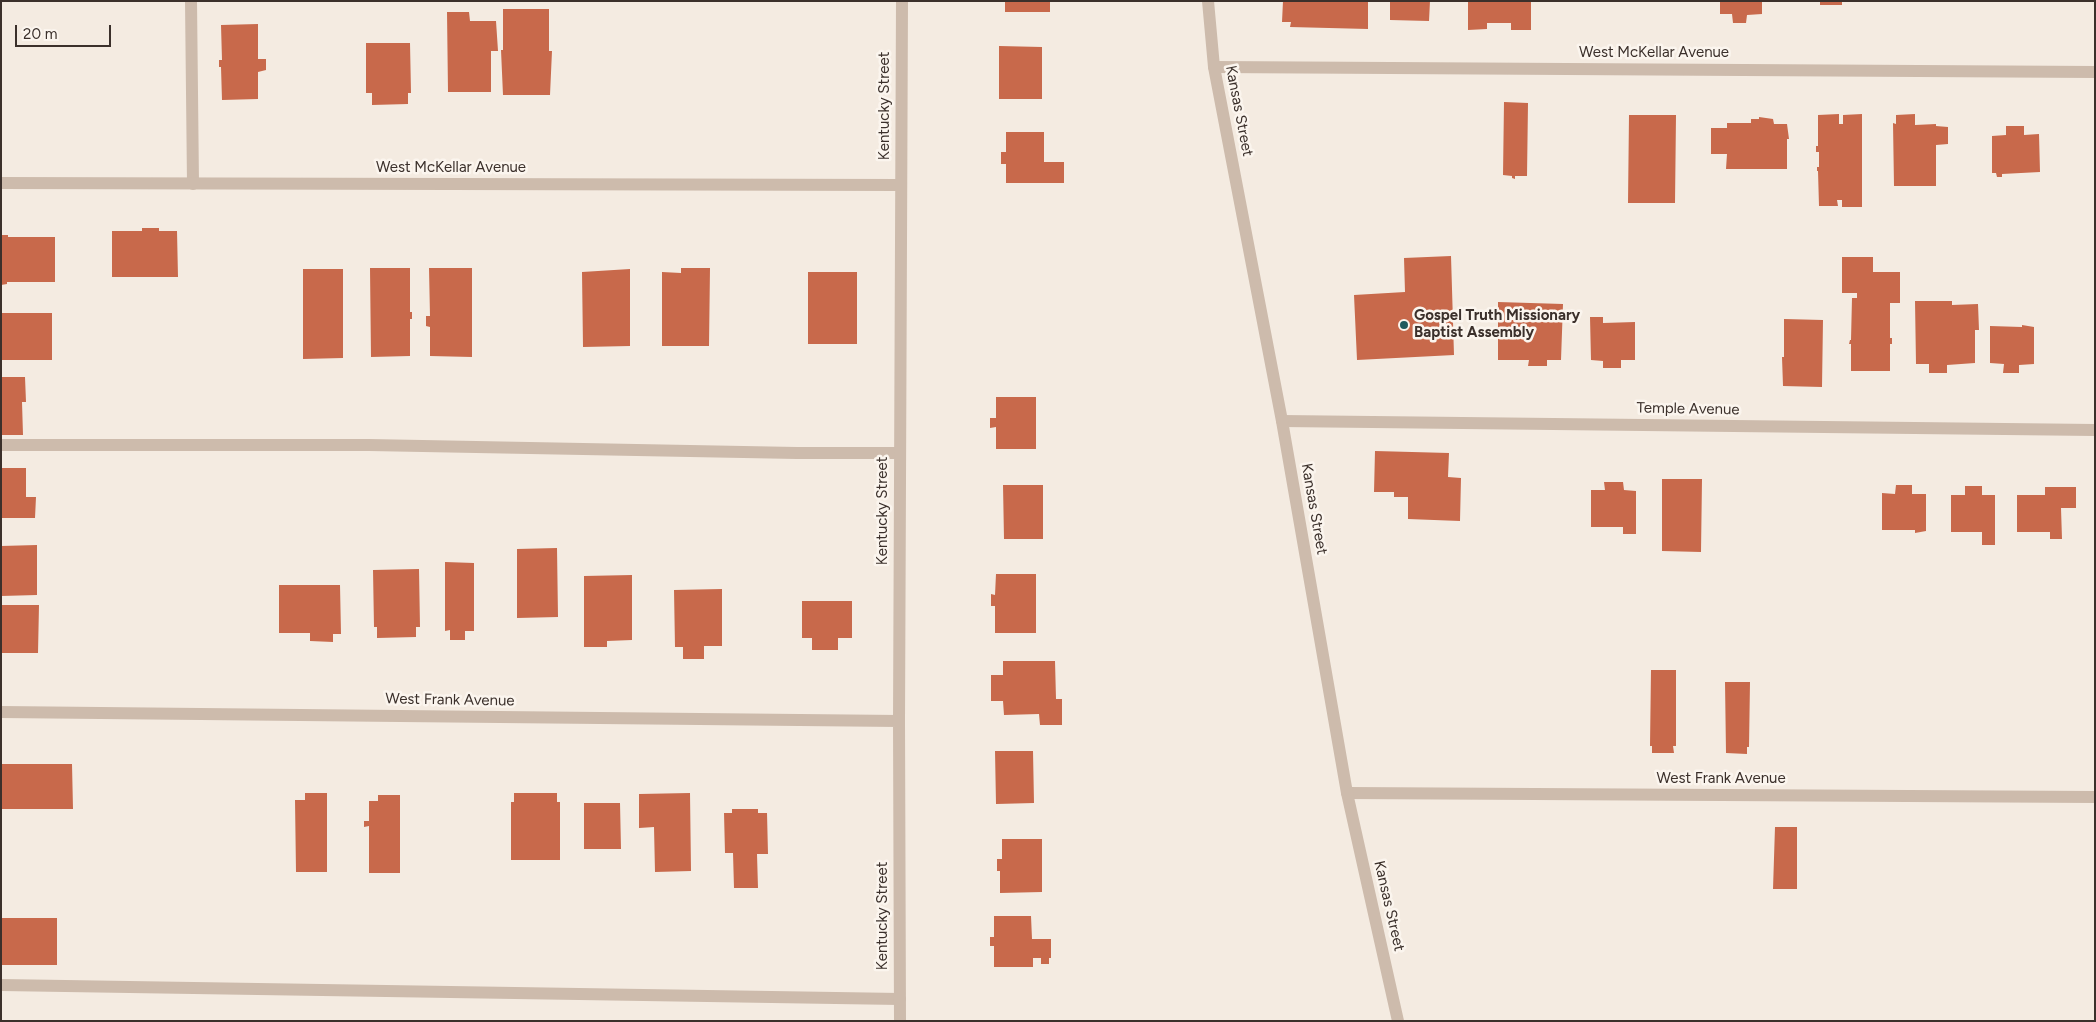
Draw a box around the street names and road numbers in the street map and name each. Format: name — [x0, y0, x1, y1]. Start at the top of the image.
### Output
street label: West McKellar Avenue — [1579, 44, 1729, 62]
street label: Kentucky Street — [876, 52, 894, 160]
street label: Kansas Street — [1221, 64, 1257, 158]
street label: West McKellar Avenue — [376, 159, 526, 177]
street label: Temple Avenue — [1636, 399, 1740, 419]
street label: Kentucky Street — [874, 457, 892, 565]
street label: Kansas Street — [1297, 462, 1331, 556]
street label: West Frank Avenue — [385, 690, 515, 710]
street label: West Frank Avenue — [1656, 770, 1786, 788]
street label: Kansas Street — [1370, 859, 1408, 953]
street label: Kentucky Street — [874, 862, 892, 970]

